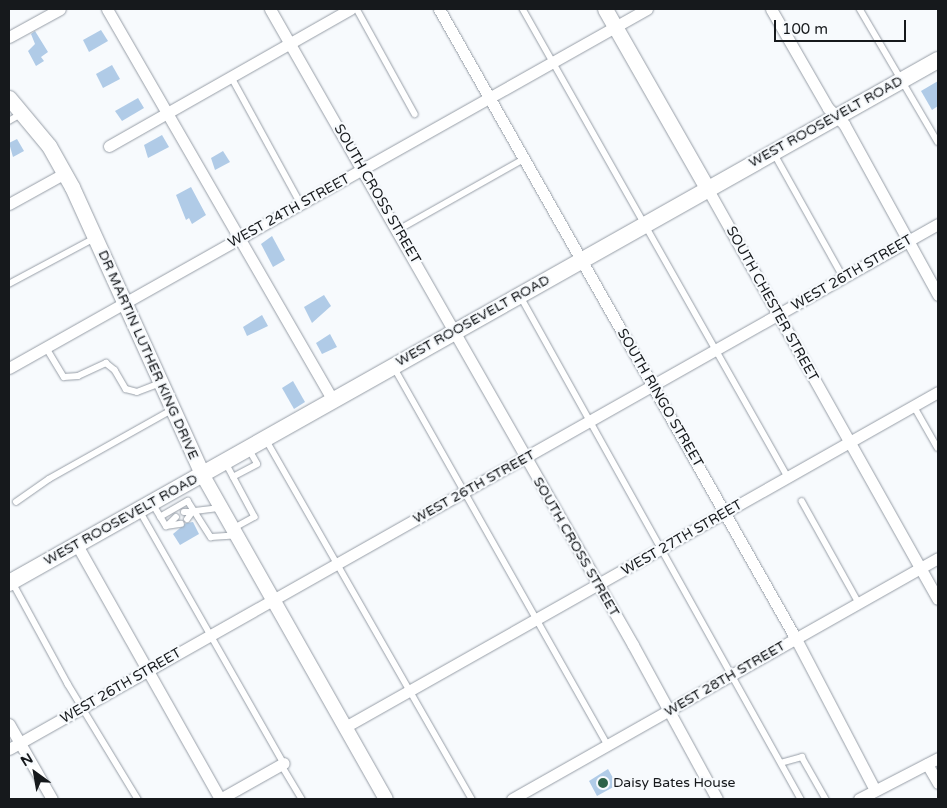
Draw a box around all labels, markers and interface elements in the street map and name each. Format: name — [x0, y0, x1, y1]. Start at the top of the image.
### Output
scale bar — [777, 10, 910, 42]
text: 100 m — [782, 20, 828, 38]
street label: WEST ROOSEVELT ROAD — [746, 73, 906, 171]
street label: SOUTH CROSS STREET — [330, 121, 424, 267]
street label: WEST 24TH STREET — [225, 171, 353, 251]
street label: SOUTH CHESTER STREET — [722, 224, 822, 384]
street label: WEST 26TH STREET — [789, 232, 915, 314]
street label: DR MARTIN LUTHER KING DRIVE — [94, 248, 202, 462]
street label: WEST ROOSEVELT ROAD — [393, 272, 553, 370]
street label: SOUTH RINGO STREET — [613, 326, 707, 470]
street label: WEST 26TH STREET — [410, 447, 538, 527]
street label: WEST ROOSEVELT ROAD — [41, 471, 201, 569]
street label: SOUTH CROSS STREET — [529, 474, 623, 620]
street label: WEST 27TH STREET — [619, 497, 745, 579]
street label: WEST 28TH STREET — [662, 638, 788, 720]
street label: WEST 26TH STREET — [58, 645, 184, 727]
north arrow — [10, 748, 60, 798]
text: N — [18, 750, 36, 770]
place label: Daisy Bates House — [613, 775, 736, 791]
marker: Daisy Bates House — [597, 777, 609, 789]

